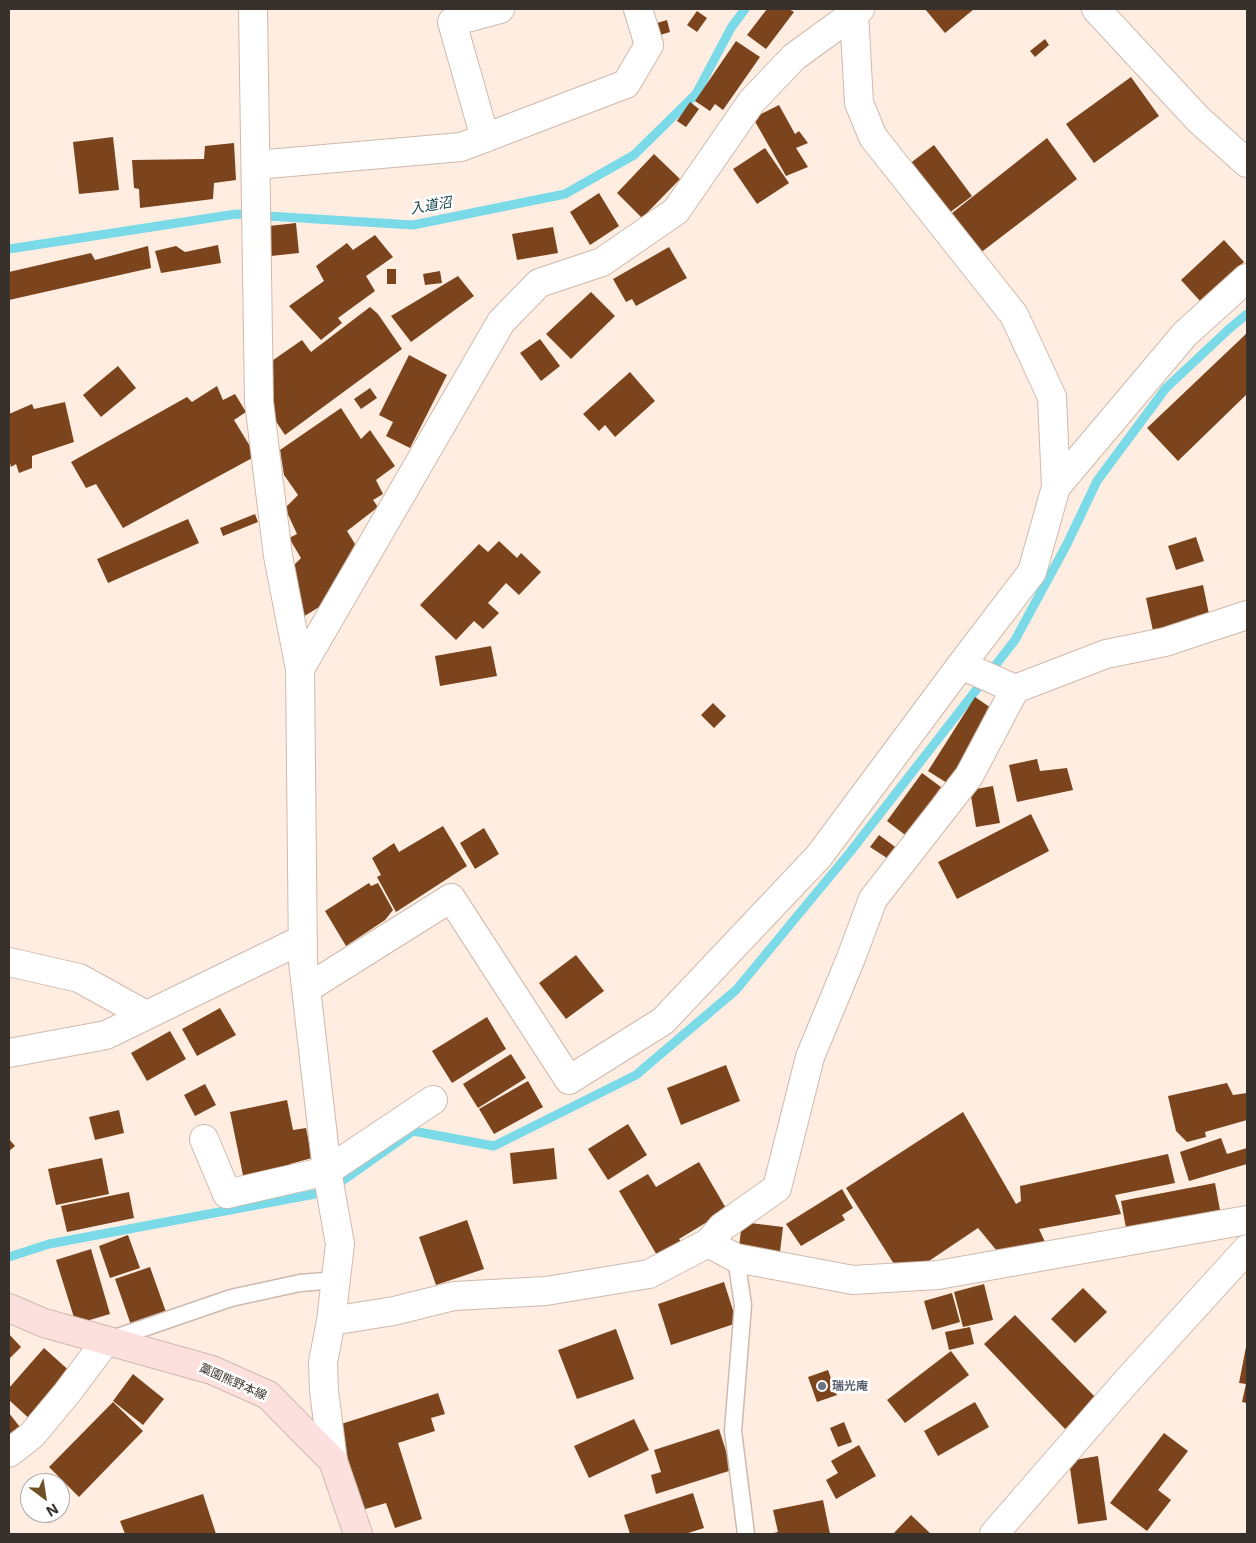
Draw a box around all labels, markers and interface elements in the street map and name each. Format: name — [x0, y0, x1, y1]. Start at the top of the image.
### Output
water label: 入道沼 — [409, 194, 453, 218]
street label: 藁園熊野本線 — [197, 1361, 269, 1403]
place label: 瑞光庵 — [832, 1379, 868, 1393]
marker: 瑞光庵 — [816, 1380, 828, 1392]
north arrow — [20, 1473, 70, 1523]
text: N — [44, 1500, 61, 1520]

